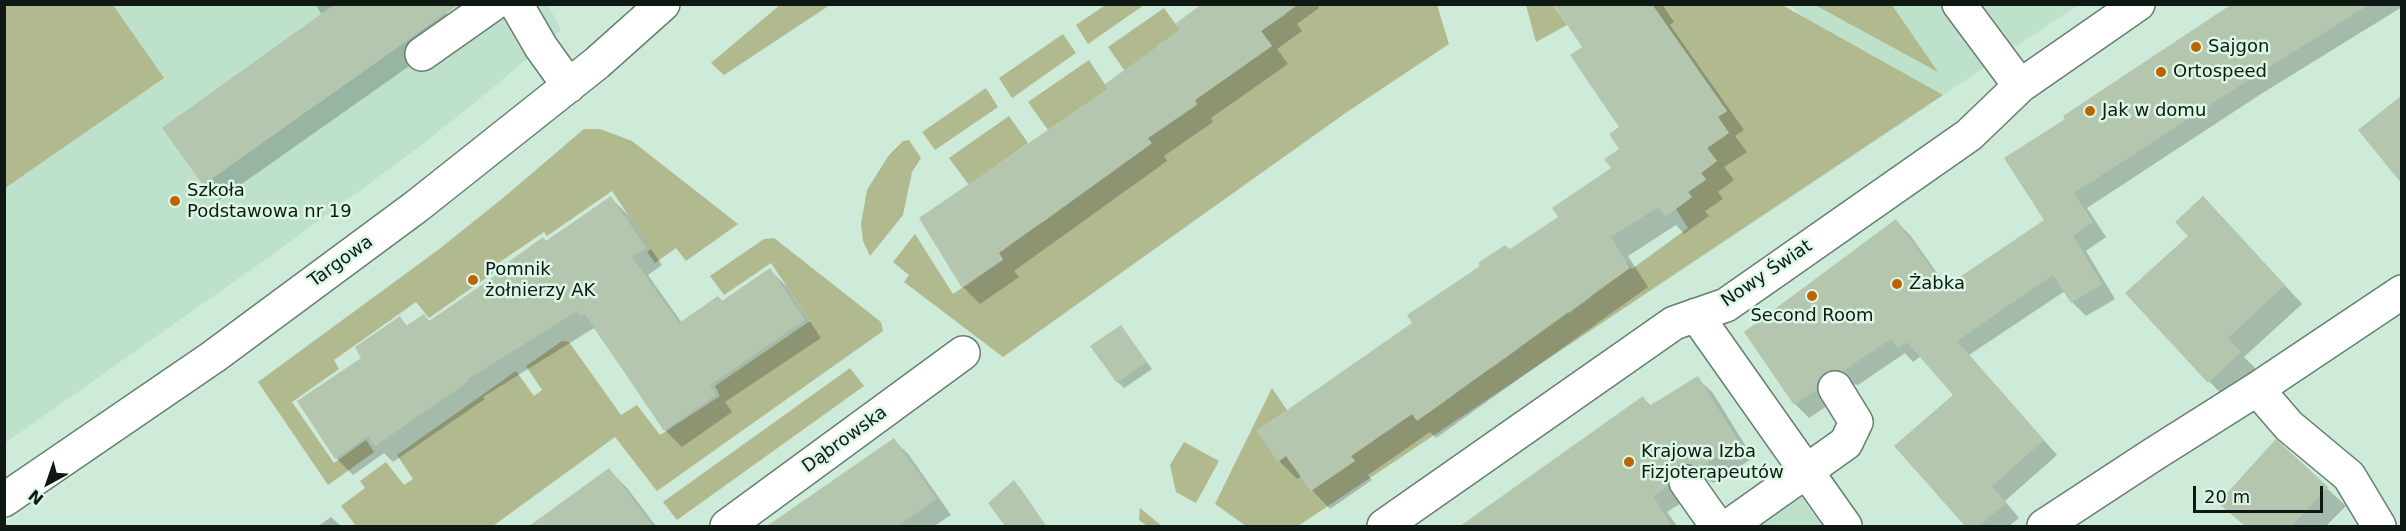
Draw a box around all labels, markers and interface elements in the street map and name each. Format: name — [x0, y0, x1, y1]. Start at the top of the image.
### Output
place label: Sajgon — [2208, 36, 2269, 58]
marker: Sajgon — [2189, 40, 2203, 54]
place label: Ortospeed — [2173, 61, 2267, 83]
marker: Ortospeed — [2154, 65, 2168, 79]
place label: Jak w domu — [2102, 100, 2206, 122]
marker: Jak w domu — [2083, 104, 2097, 118]
place label: Szkoła Podstawowa nr 19 — [187, 180, 352, 222]
marker: Szkoła Podstawowa nr 19 — [168, 194, 182, 208]
street label: Targowa — [305, 231, 377, 293]
street label: Nowy Świat — [1718, 236, 1816, 312]
place label: Pomnik żołnierzy AK — [485, 259, 595, 302]
marker: Pomnik żołnierzy AK — [466, 273, 480, 287]
place label: Żabka — [1909, 273, 1965, 295]
marker: Żabka — [1890, 277, 1904, 291]
marker: Second Room — [1805, 289, 1819, 303]
place label: Second Room — [1750, 305, 1874, 327]
street label: Dąbrowska — [798, 402, 892, 478]
place label: Krajowa Izba Fizjoterapeutów — [1641, 441, 1784, 484]
north arrow — [18, 453, 78, 513]
marker: Krajowa Izba Fizjoterapeutów — [1622, 455, 1636, 469]
scale bar — [2196, 474, 2326, 512]
text: N — [25, 486, 47, 509]
text: 20 m — [2204, 486, 2250, 507]

